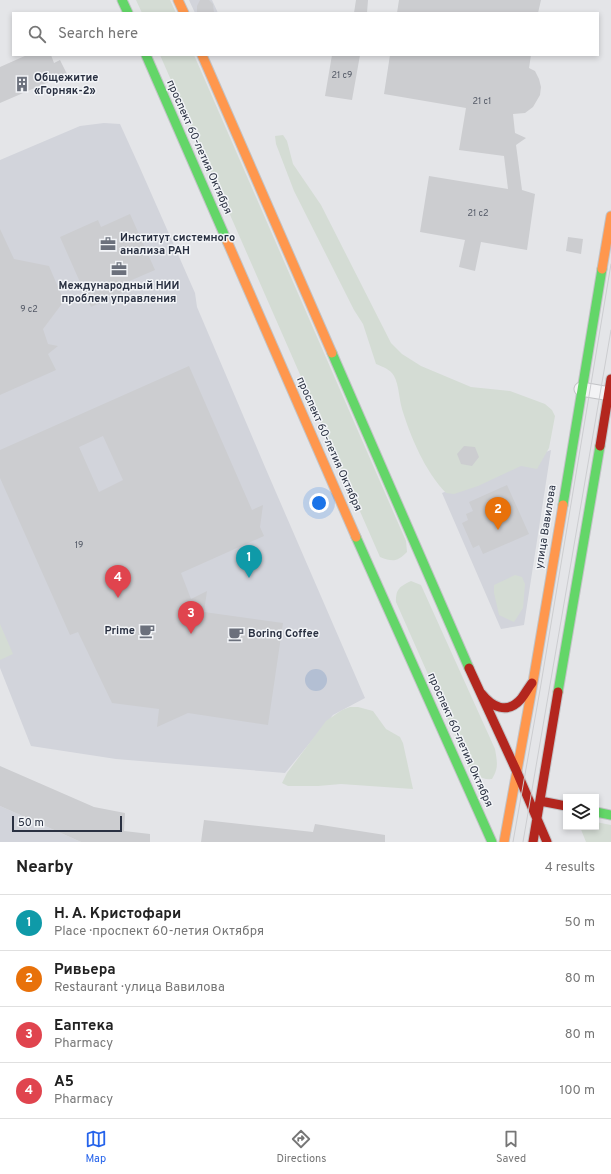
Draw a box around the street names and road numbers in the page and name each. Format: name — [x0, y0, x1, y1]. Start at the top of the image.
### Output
street label: проспект 60-летия Октября — [163, 78, 235, 216]
street label: проспект 60-летия Октября — [293, 375, 365, 513]
street label: улица Вавилова — [532, 484, 560, 570]
street label: проспект 60-летия Октября — [424, 671, 496, 809]

